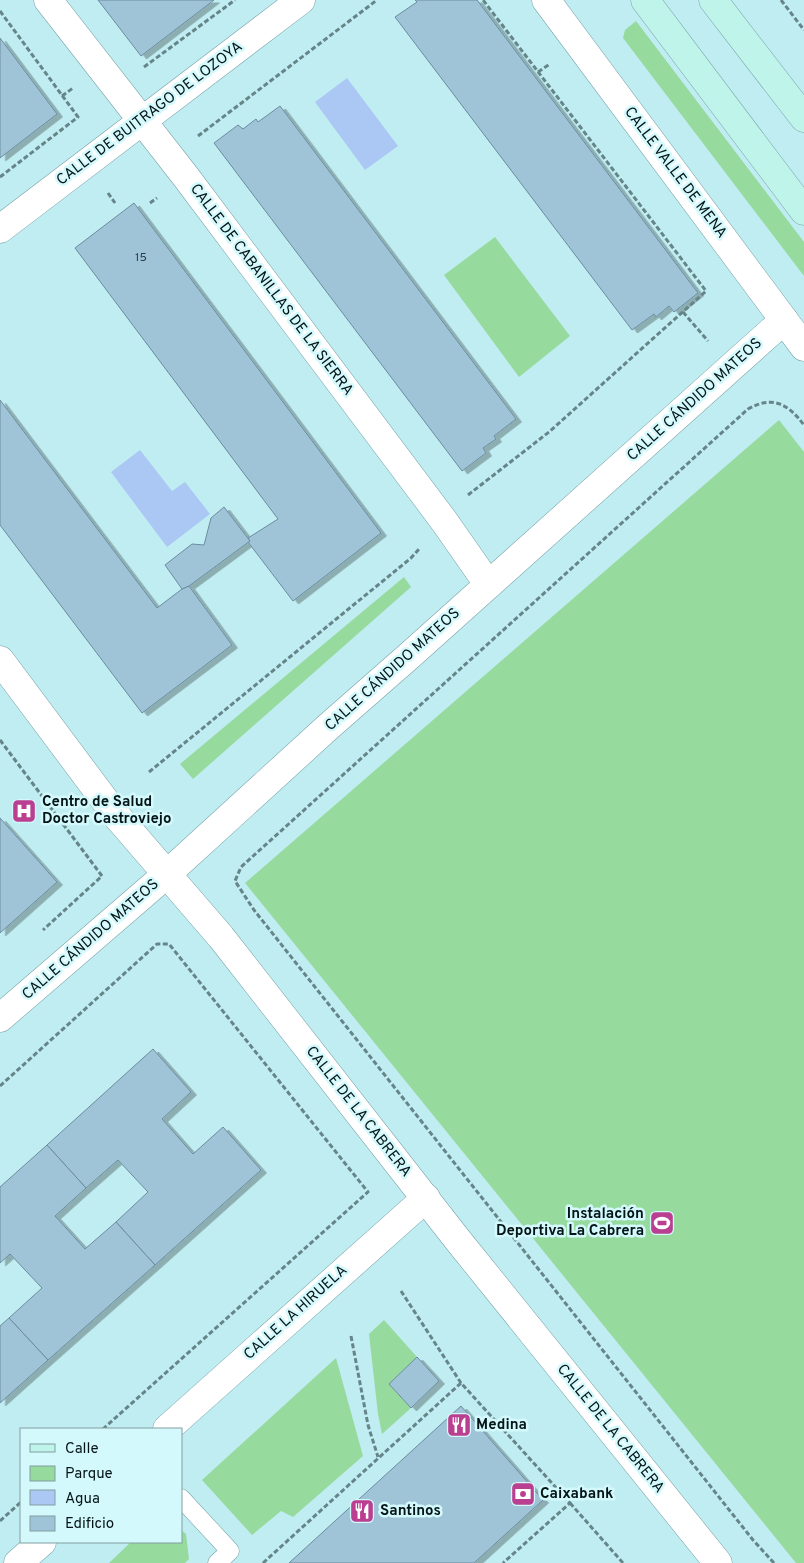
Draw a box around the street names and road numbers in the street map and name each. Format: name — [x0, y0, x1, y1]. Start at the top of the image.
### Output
street label: CALLE DE BUITRAGO DE LOZOYA — [53, 38, 247, 190]
street label: CALLE VALLE DE MENA — [619, 104, 731, 242]
street label: CALLE DE CABANILLAS DE LA SIERRA — [185, 180, 357, 400]
street label: CALLE CÁNDIDO MATEOS — [623, 334, 766, 466]
street label: CALLE CÁNDIDO MATEOS — [321, 604, 464, 736]
street label: CALLE CÁNDIDO MATEOS — [18, 875, 163, 1005]
street label: CALLE DE LA CABRERA — [301, 1043, 415, 1181]
street label: CALLE LA HIRUELA — [240, 1261, 352, 1365]
street label: CALLE DE LA CABRERA — [552, 1361, 668, 1497]

